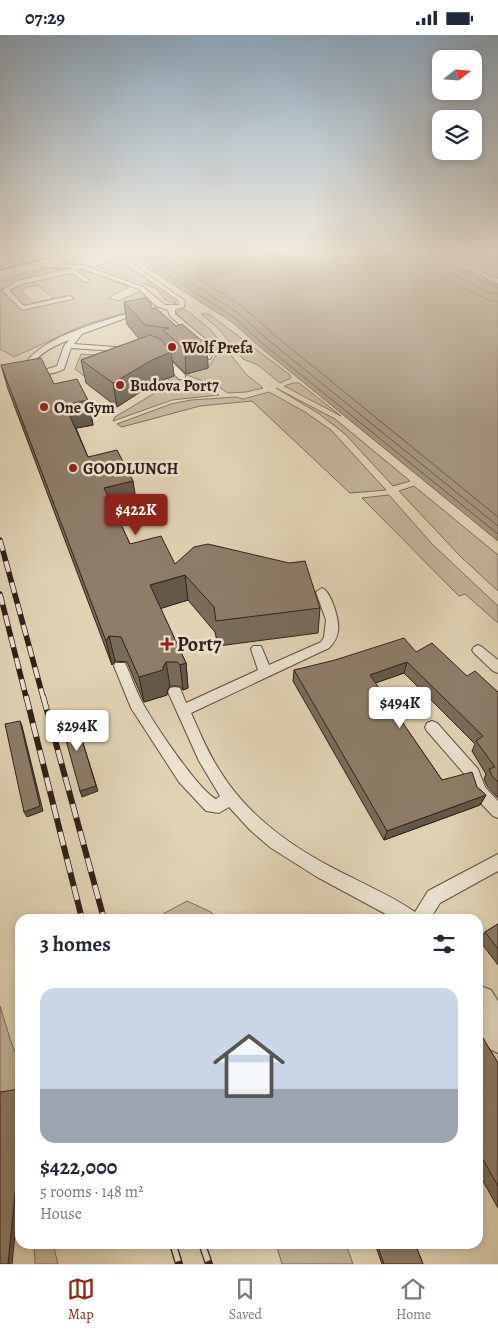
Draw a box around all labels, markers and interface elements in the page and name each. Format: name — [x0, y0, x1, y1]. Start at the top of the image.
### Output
text: 07:29 — [25, 5, 65, 31]
north arrow — [432, 50, 482, 100]
map controls — [432, 50, 482, 160]
button: layers — [432, 110, 482, 160]
place label: Wolf Prefa — [181, 337, 253, 359]
marker: Wolf Prefa — [166, 341, 178, 353]
place label: Budova Port7 — [130, 375, 219, 397]
marker: Budova Port7 — [114, 379, 126, 391]
place label: One Gym — [54, 397, 115, 419]
marker: One Gym — [38, 401, 50, 413]
place label: GOODLUNCH — [83, 458, 179, 480]
marker: GOODLUNCH — [67, 462, 79, 474]
pin: $422K — [101, 493, 171, 536]
text: $422K — [116, 499, 156, 521]
place label: Port7 — [177, 631, 222, 658]
marker: Port7 — [161, 638, 173, 650]
pin: $494K — [365, 687, 435, 729]
text: $494K — [380, 692, 420, 714]
pin: $294K — [42, 709, 112, 752]
text: $294K — [57, 715, 97, 737]
text: 3 homes — [40, 930, 111, 958]
icon: filters — [430, 930, 458, 958]
icon: home — [204, 1021, 294, 1111]
text: $422,000 — [40, 1153, 117, 1181]
text: 5 rooms · 148 m² — [40, 1181, 143, 1203]
text: House — [40, 1203, 82, 1225]
tab: Map — [67, 1275, 95, 1324]
tab: Saved — [229, 1275, 262, 1324]
tab: Home — [396, 1275, 431, 1324]

